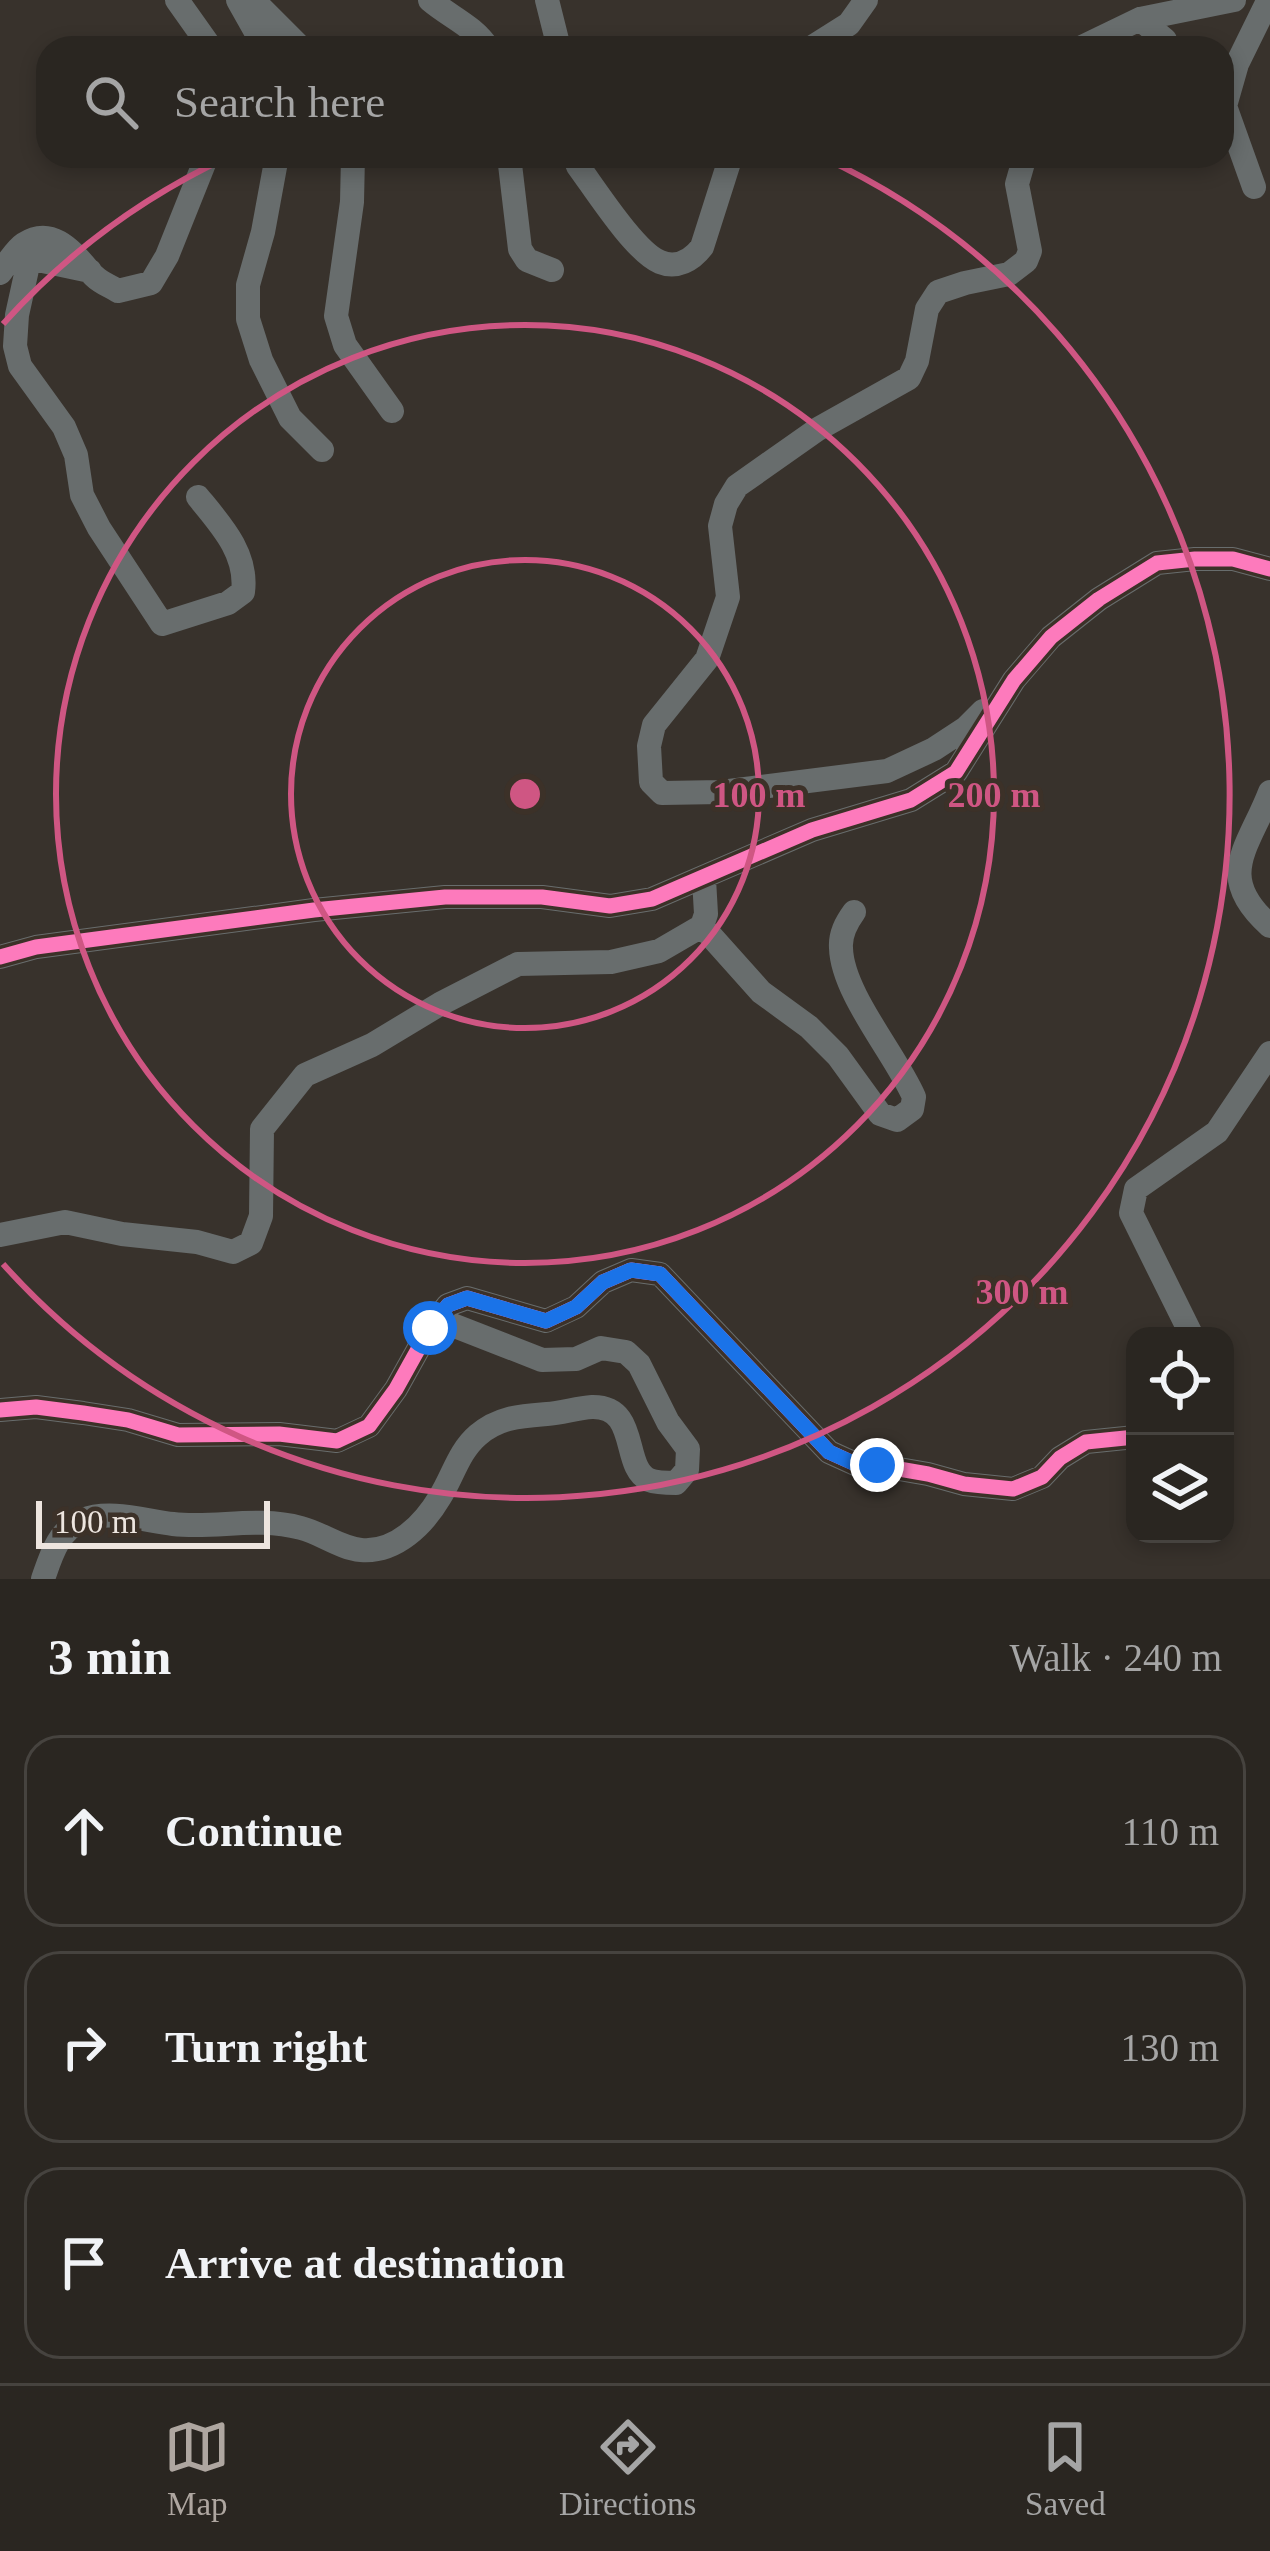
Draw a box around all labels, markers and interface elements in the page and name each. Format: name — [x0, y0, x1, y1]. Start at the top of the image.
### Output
search box — [36, 36, 1234, 168]
icon: search — [78, 69, 144, 135]
text: Search here — [174, 77, 385, 127]
centre of rings — [504, 773, 546, 815]
text: 100 m — [713, 775, 806, 815]
text: 200 m — [948, 775, 1041, 815]
text: 300 m — [976, 1272, 1069, 1312]
route start — [403, 1301, 457, 1355]
map controls — [1126, 1327, 1234, 1543]
button: locate — [1126, 1327, 1234, 1435]
button: layers — [1126, 1435, 1234, 1543]
route end — [850, 1438, 904, 1492]
scale bar — [36, 1495, 270, 1548]
text: 100 m — [54, 1504, 137, 1540]
text: 3 min — [48, 1629, 171, 1685]
text: Walk · 240 m — [1010, 1636, 1222, 1679]
icon: ahead — [51, 1798, 117, 1864]
text: Continue — [165, 1806, 343, 1856]
text: 110 m — [1122, 1810, 1219, 1853]
icon: right — [51, 2014, 117, 2080]
text: Turn right — [165, 2022, 367, 2072]
text: 130 m — [1120, 2026, 1219, 2069]
icon: arrive — [51, 2230, 117, 2296]
text: Arrive at destination — [165, 2238, 565, 2288]
tab: Map — [164, 2414, 230, 2523]
tab: Directions — [559, 2414, 696, 2523]
tab: Saved — [1025, 2414, 1106, 2523]

